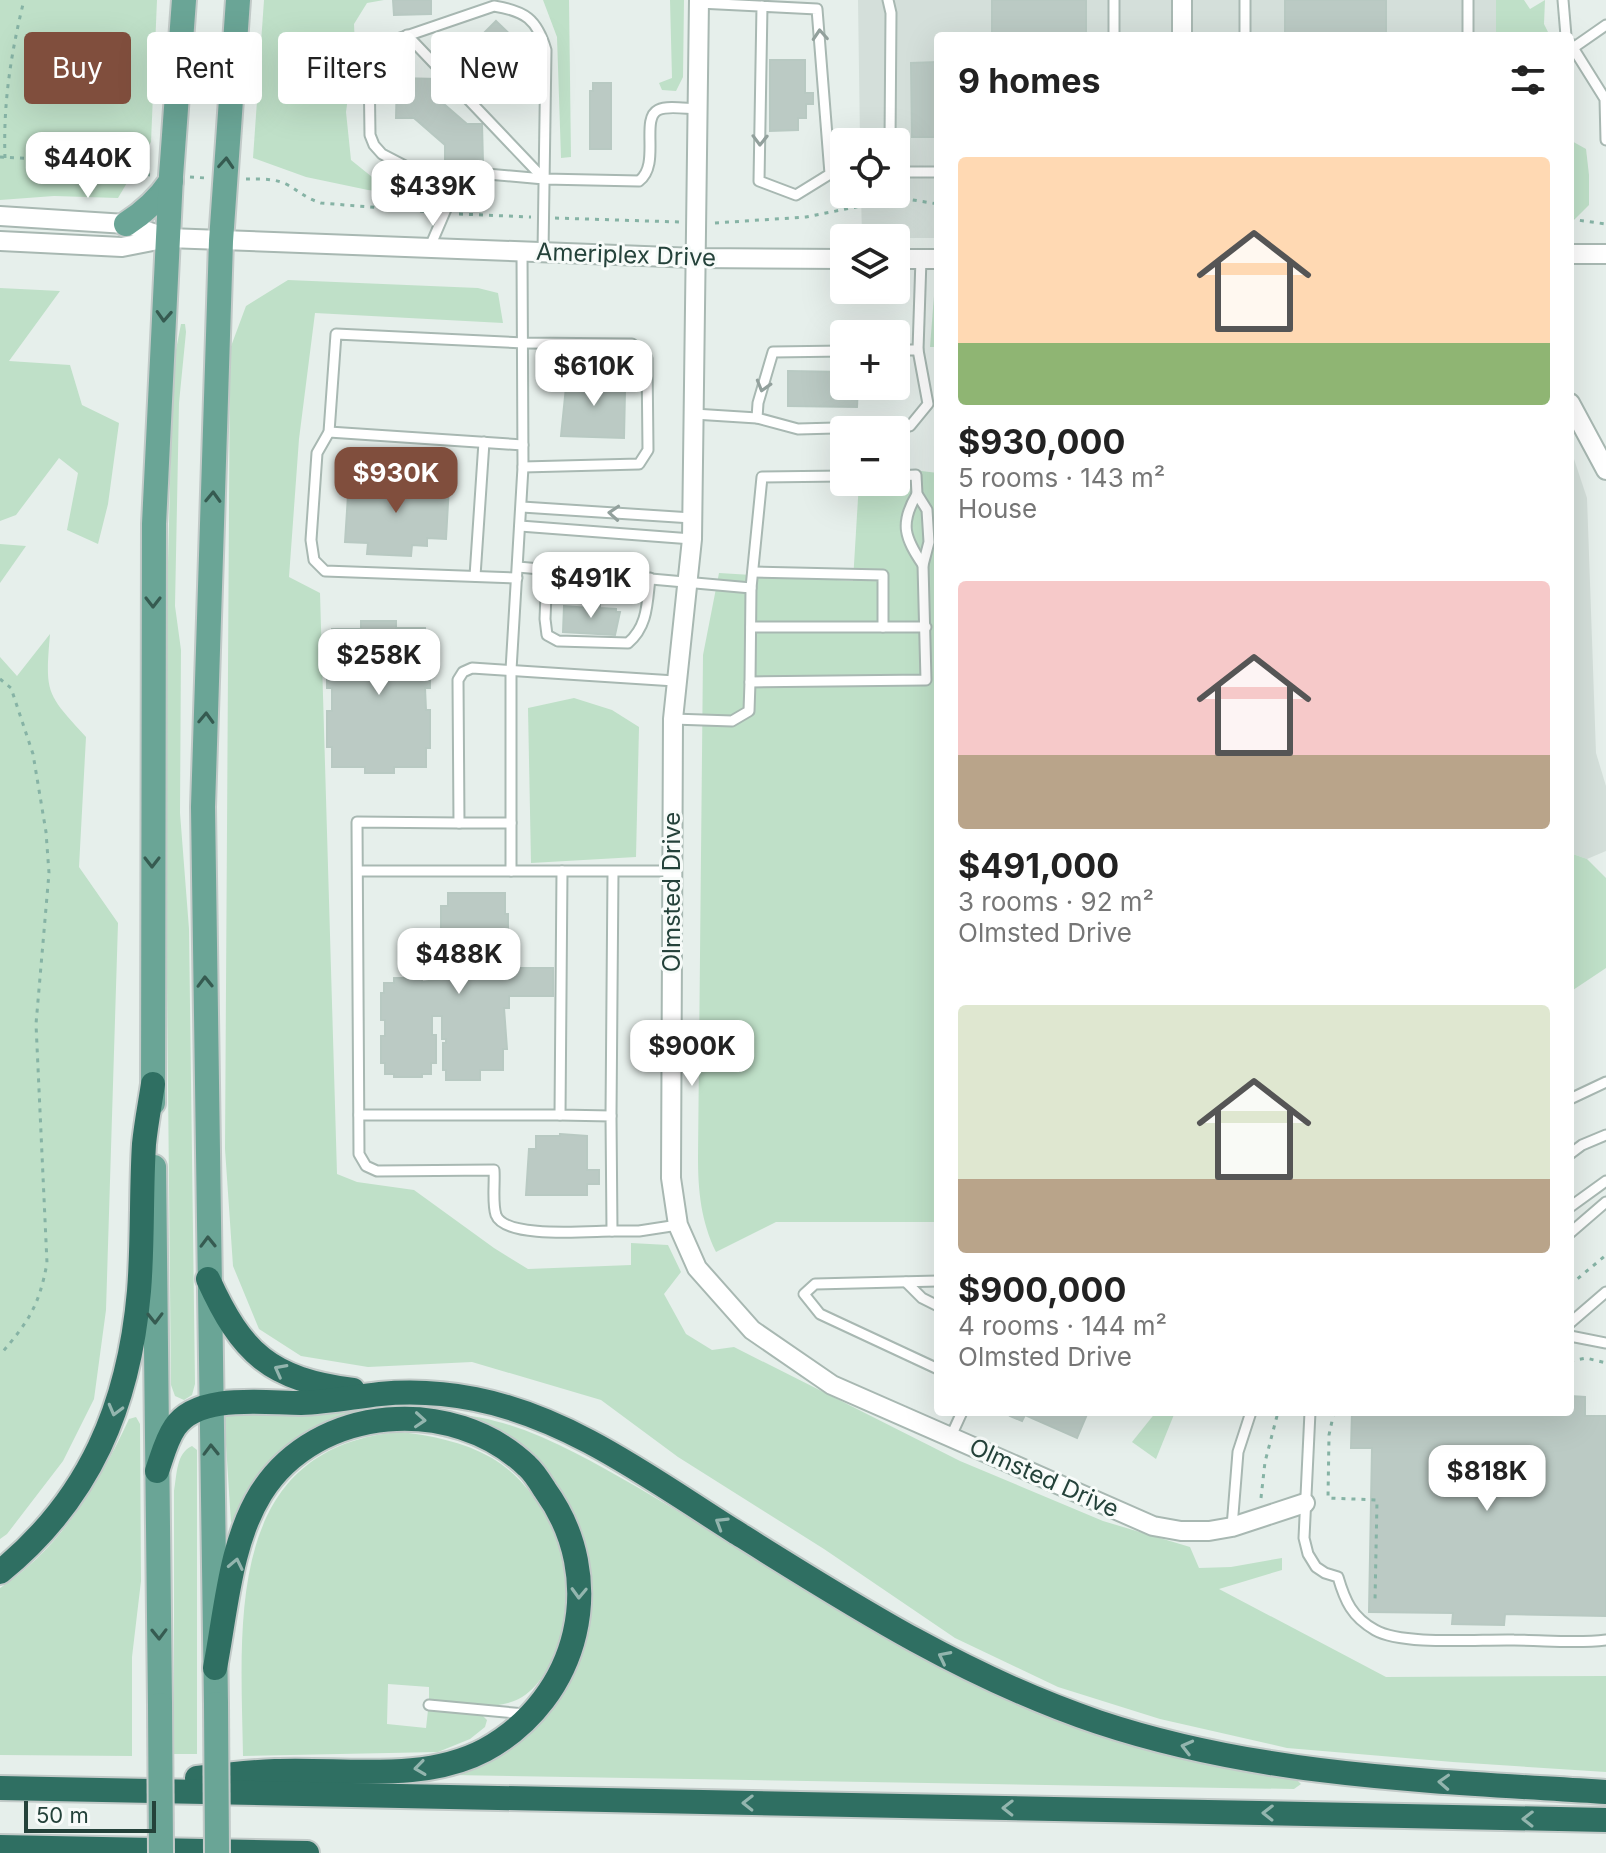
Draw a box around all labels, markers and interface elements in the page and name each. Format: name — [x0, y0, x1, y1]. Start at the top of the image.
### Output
one-way arrow — [811, 28, 828, 41]
chip: Buy — [24, 32, 131, 104]
chip: Rent — [147, 32, 262, 104]
chip: Filters — [278, 32, 415, 104]
chip: New — [431, 32, 547, 104]
icon: filters — [1506, 58, 1550, 102]
text: 9 homes — [958, 60, 1100, 101]
map controls — [830, 128, 910, 496]
button: locate — [830, 128, 910, 208]
pin: $440K — [32, 132, 144, 200]
one-way arrow — [751, 134, 768, 147]
text: $440K — [44, 142, 132, 173]
one-way arrow — [217, 156, 234, 169]
pin: $439K — [377, 160, 489, 228]
text: $439K — [390, 170, 476, 201]
icon: home — [1182, 209, 1326, 353]
button: layers — [830, 224, 910, 304]
street label: Ameriplex Drive — [535, 237, 717, 272]
one-way arrow — [156, 310, 173, 323]
button: + — [830, 320, 910, 400]
pin: $610K — [538, 340, 650, 408]
text: $610K — [553, 350, 635, 381]
one-way arrow — [756, 378, 773, 392]
button: − — [830, 416, 910, 496]
text: $930,000 — [958, 421, 1125, 462]
pin: $930K — [340, 447, 452, 515]
text: $930K — [353, 457, 439, 488]
text: 5 rooms · 143 m² — [958, 462, 1165, 493]
one-way arrow — [205, 490, 222, 503]
text: House — [958, 493, 1037, 524]
one-way arrow — [607, 505, 620, 522]
pin: $491K — [535, 552, 647, 620]
text: $491K — [550, 562, 632, 593]
one-way arrow — [144, 596, 162, 609]
pin: $258K — [323, 629, 435, 697]
icon: home — [1182, 633, 1326, 777]
text: $258K — [336, 639, 422, 670]
one-way arrow — [197, 711, 214, 724]
street label: Olmsted Drive — [657, 812, 686, 972]
text: $491,000 — [958, 845, 1119, 886]
one-way arrow — [143, 856, 161, 869]
text: 3 rooms · 92 m² — [958, 886, 1154, 917]
text: Olmsted Drive — [958, 917, 1132, 948]
pin: $488K — [403, 928, 515, 996]
text: $488K — [415, 938, 503, 969]
one-way arrow — [196, 975, 214, 988]
pin: $900K — [636, 1020, 748, 1088]
text: $900K — [648, 1030, 736, 1061]
icon: home — [1182, 1057, 1326, 1201]
one-way arrow — [199, 1235, 217, 1248]
text: $900,000 — [958, 1269, 1126, 1310]
text: 4 rooms · 144 m² — [958, 1310, 1167, 1341]
one-way arrow — [146, 1312, 164, 1325]
text: Olmsted Drive — [958, 1341, 1132, 1372]
one-way arrow — [275, 1364, 289, 1380]
one-way arrow — [107, 1403, 124, 1417]
one-way arrow — [414, 1411, 427, 1428]
street label: Olmsted Drive — [965, 1432, 1123, 1523]
one-way arrow — [202, 1443, 220, 1456]
pin: $818K — [1431, 1445, 1543, 1513]
text: $818K — [1447, 1455, 1527, 1486]
one-way arrow — [716, 1517, 730, 1532]
one-way arrow — [226, 1557, 243, 1571]
one-way arrow — [570, 1587, 588, 1600]
one-way arrow — [150, 1628, 168, 1641]
one-way arrow — [938, 1651, 952, 1666]
one-way arrow — [1181, 1740, 1195, 1757]
one-way arrow — [413, 1759, 427, 1776]
one-way arrow — [1437, 1774, 1450, 1791]
one-way arrow — [741, 1794, 754, 1812]
scale bar — [24, 1797, 156, 1833]
one-way arrow — [1001, 1799, 1014, 1817]
text: 50 m — [36, 1802, 89, 1828]
one-way arrow — [1261, 1805, 1274, 1822]
one-way arrow — [1521, 1810, 1534, 1827]

